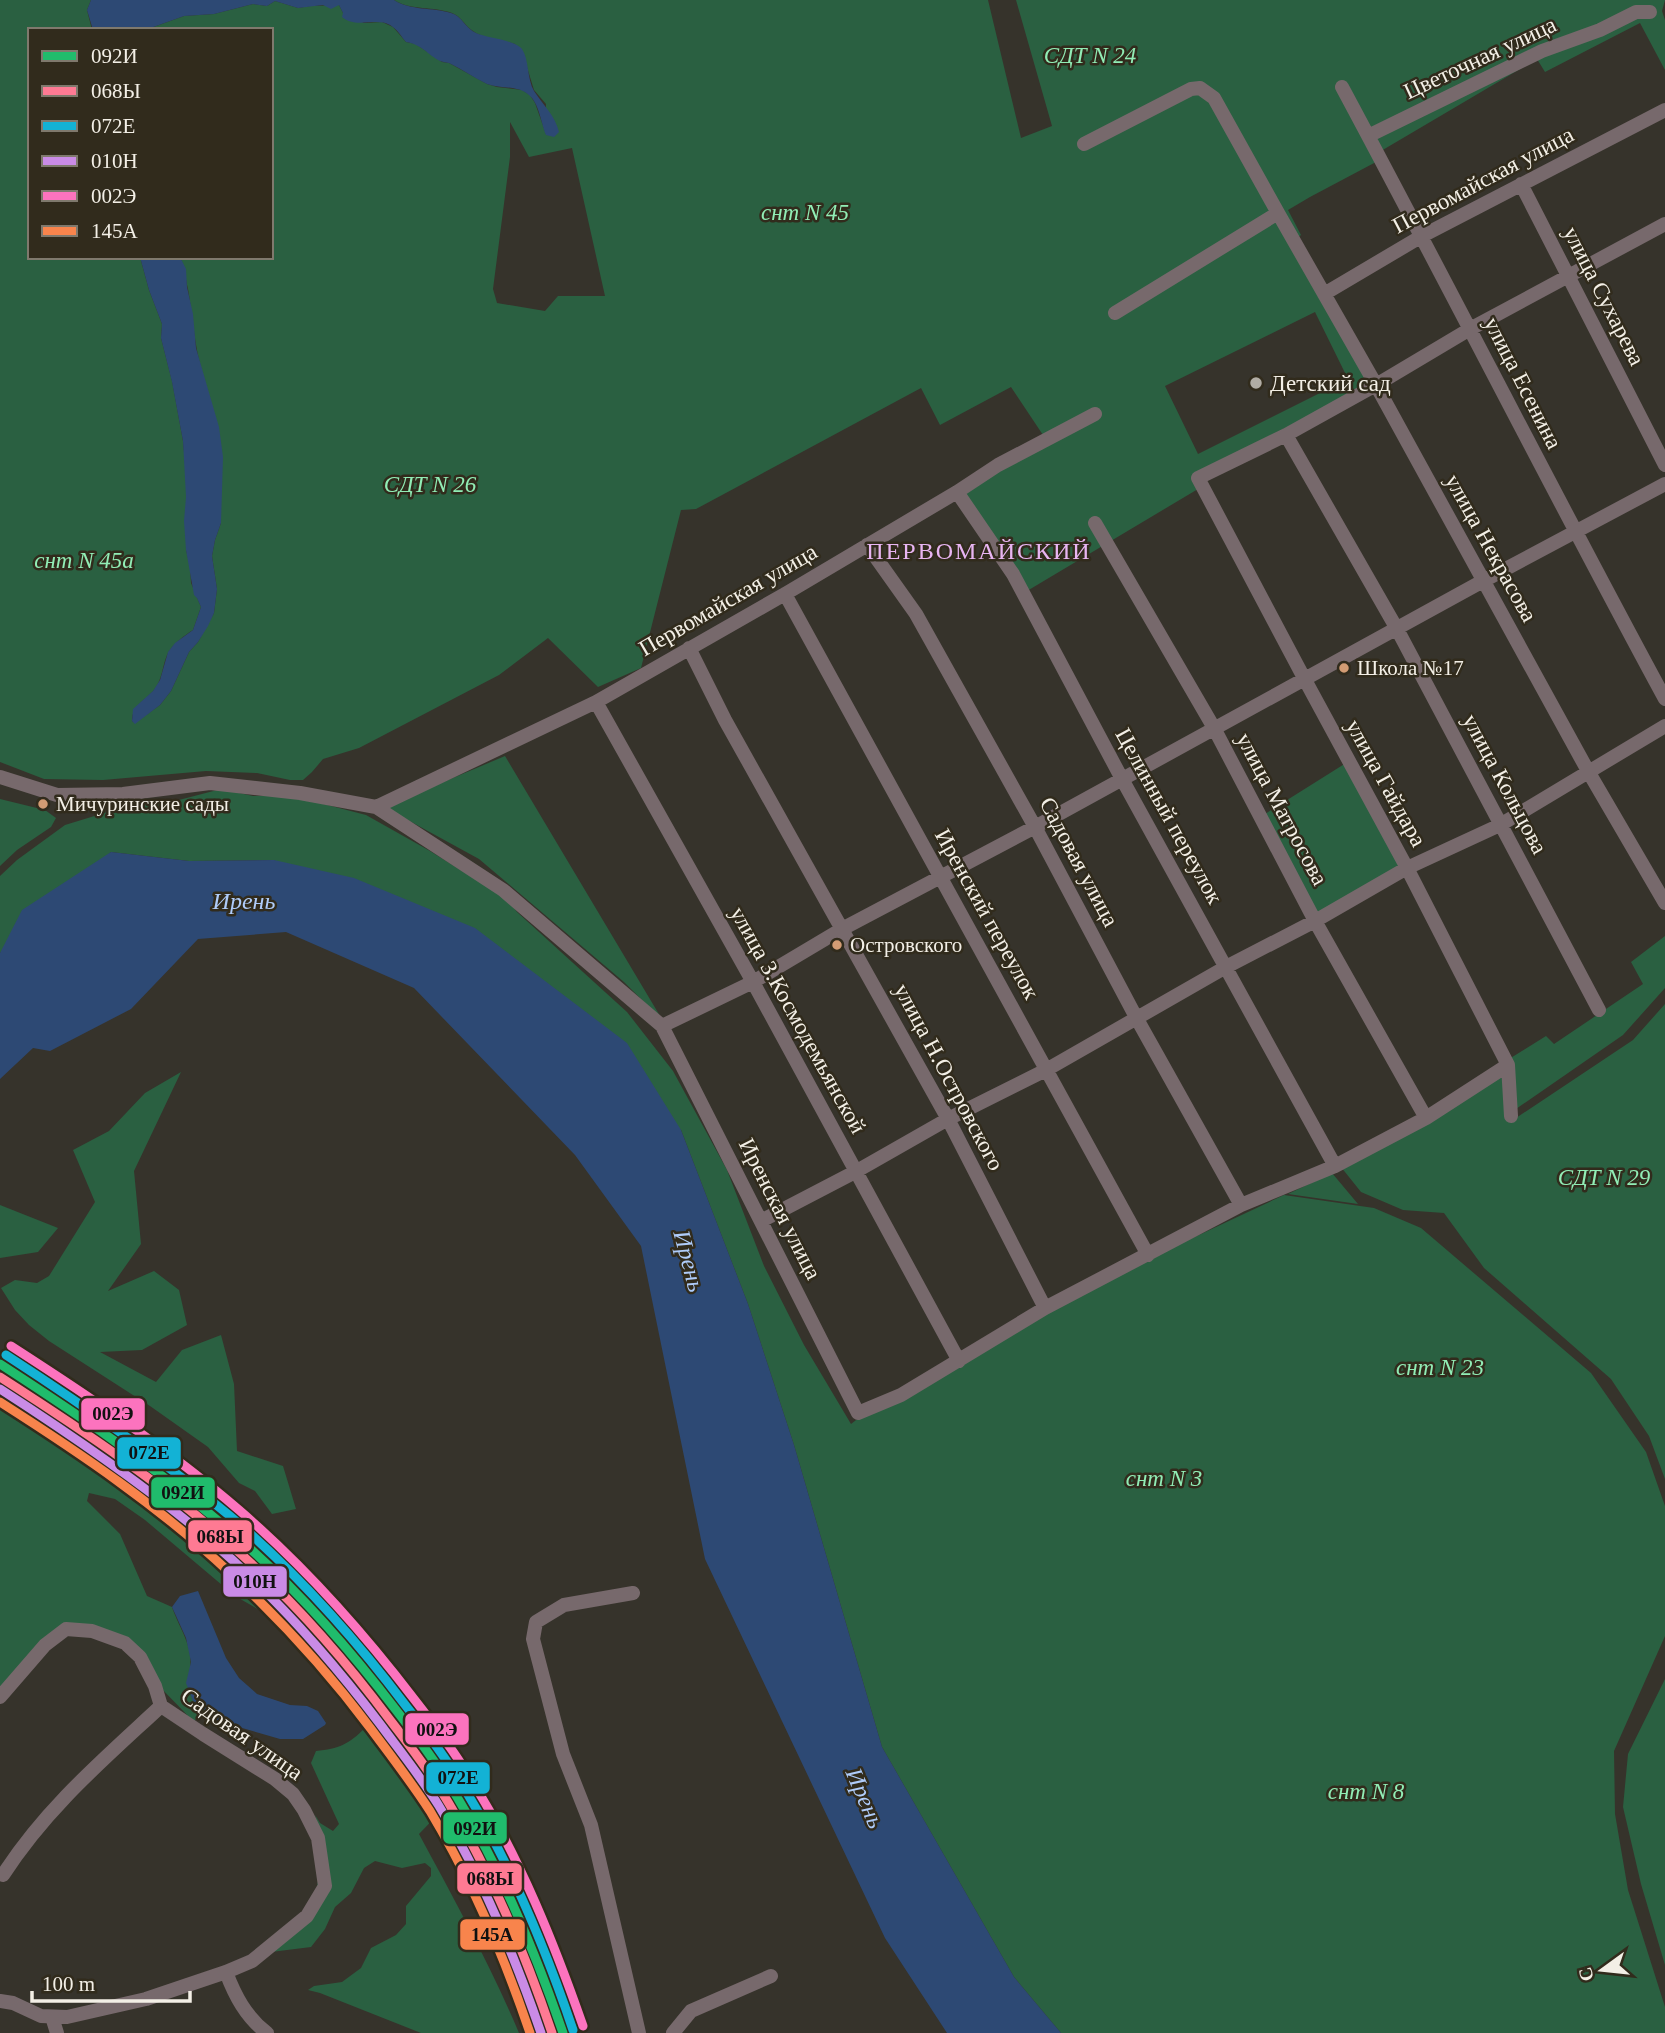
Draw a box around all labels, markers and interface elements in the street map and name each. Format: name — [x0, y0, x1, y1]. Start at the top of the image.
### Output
street label: Цветочная улица — [1400, 12, 1560, 104]
legend — [28, 28, 273, 259]
park label: СДТ N 24 — [1044, 43, 1136, 68]
text: 092И — [91, 44, 138, 68]
text: 068Ы — [91, 79, 141, 103]
text: 072Е — [91, 114, 135, 138]
street label: Первомайская улица — [1388, 122, 1578, 238]
text: 010Н — [91, 149, 138, 173]
text: 002Э — [91, 184, 136, 208]
park label: снт N 45 — [761, 200, 849, 225]
text: 145А — [91, 219, 139, 243]
street label: улица Сухарева — [1558, 222, 1650, 370]
street label: улица Есенина — [1479, 313, 1567, 453]
place label: Детский сад — [1270, 371, 1391, 396]
marker: Детский сад — [1248, 375, 1264, 391]
street label: улица Некрасова — [1440, 470, 1542, 626]
park label: СДТ N 26 — [384, 472, 477, 497]
district label: ПЕРВОМАЙСКИЙ — [866, 538, 1092, 564]
street label: Первомайская улица — [635, 539, 821, 661]
park label: снт N 45а — [34, 548, 134, 573]
place label: Школа №17 — [1357, 656, 1464, 680]
marker: Школа №17 — [1337, 661, 1351, 675]
street label: улица Кольцова — [1458, 710, 1552, 858]
street label: улица Гайдара — [1341, 715, 1431, 851]
street label: Целинный переулок — [1110, 724, 1228, 909]
street label: улица Матросова — [1231, 729, 1333, 889]
place label: Мичуринские сады — [56, 792, 229, 816]
street label: Садовая улица — [1034, 793, 1124, 931]
marker: Мичуринские сады — [36, 797, 50, 811]
street label: Иренский переулок — [930, 825, 1045, 1004]
water label: Ирень — [212, 888, 275, 914]
street label: улица З.Космодемьянской — [725, 902, 871, 1138]
place label: Островского — [850, 933, 962, 957]
marker: Островского — [830, 938, 844, 952]
street label: улица Н.Островского — [889, 979, 1009, 1175]
street label: Иренская улица — [734, 1134, 826, 1284]
park label: СДТ N 29 — [1558, 1165, 1651, 1190]
water label: Ирень — [668, 1226, 710, 1295]
park label: снт N 23 — [1396, 1355, 1484, 1380]
line badge: 002Э — [80, 1397, 146, 1431]
text: 002Э — [92, 1403, 134, 1424]
line badge: 072Е — [116, 1436, 182, 1470]
text: 072Е — [128, 1442, 170, 1463]
park label: снт N 3 — [1126, 1466, 1202, 1491]
line badge: 092И — [150, 1476, 216, 1509]
text: 092И — [161, 1482, 205, 1503]
line badge: 068Ы — [187, 1519, 253, 1553]
text: 068Ы — [196, 1526, 244, 1547]
line badge: 010Н — [222, 1565, 288, 1598]
text: 010Н — [233, 1571, 277, 1592]
street label: Садовая улица — [176, 1683, 308, 1785]
line badge: 002Э — [404, 1712, 470, 1746]
text: 002Э — [416, 1719, 458, 1740]
line badge: 072Е — [425, 1761, 491, 1795]
water label: Ирень — [840, 1763, 889, 1832]
text: 072Е — [437, 1767, 479, 1788]
park label: снт N 8 — [1328, 1779, 1405, 1804]
line badge: 092И — [442, 1811, 508, 1845]
text: 092И — [453, 1818, 497, 1839]
line badge: 068Ы — [456, 1862, 523, 1895]
text: 068Ы — [466, 1868, 514, 1889]
line badge: 145А — [459, 1918, 526, 1951]
text: 145А — [471, 1924, 513, 1945]
north arrow — [1567, 1935, 1637, 2005]
scale bar — [32, 1960, 189, 2004]
text: С — [1574, 1965, 1598, 1984]
text: 100 m — [42, 1972, 95, 1996]

